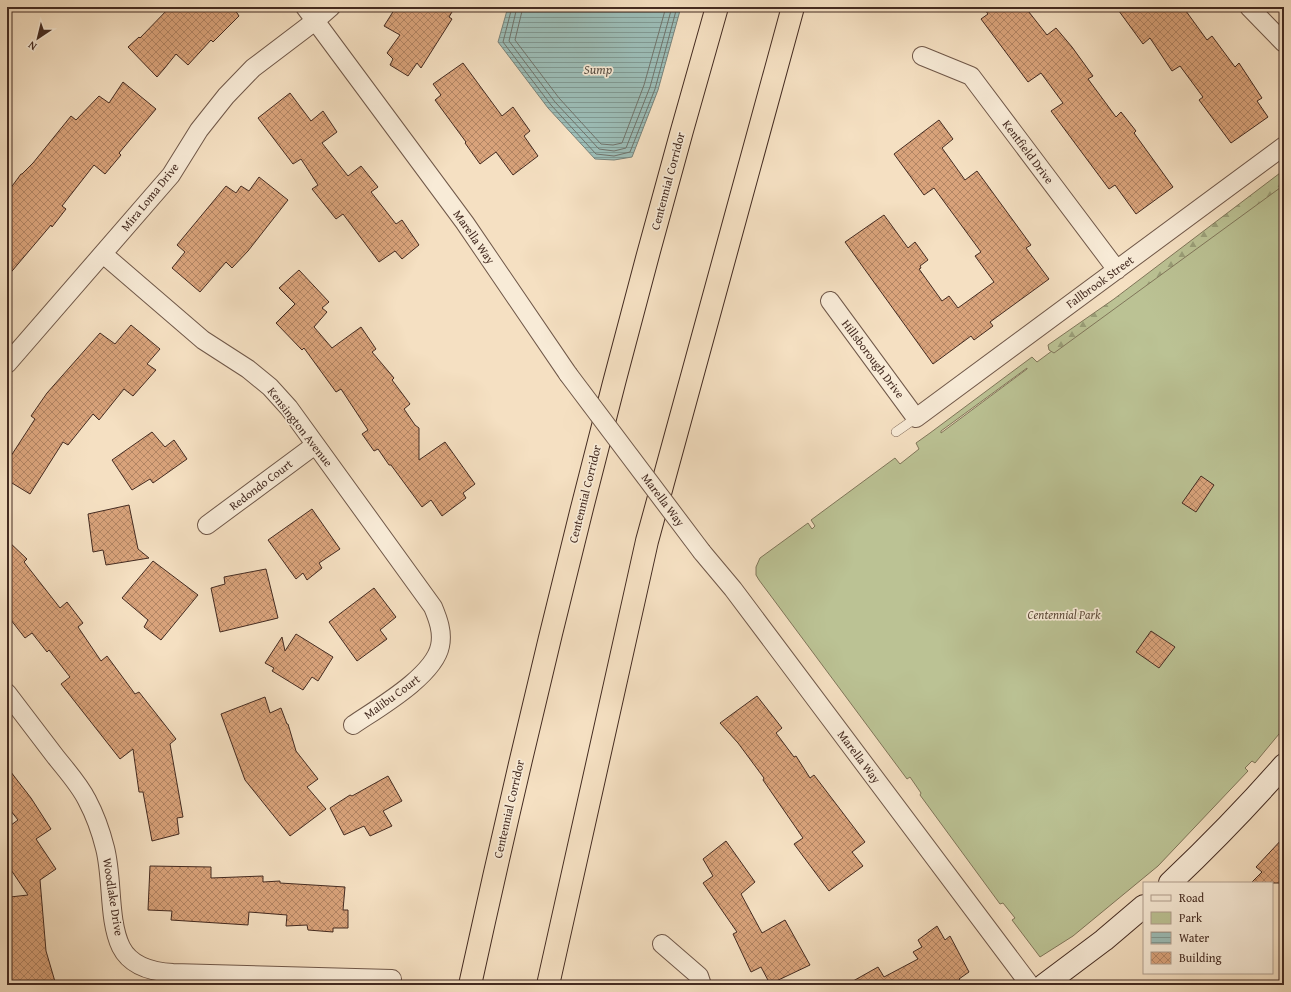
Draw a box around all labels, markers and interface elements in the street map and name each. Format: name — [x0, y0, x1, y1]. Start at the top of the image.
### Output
north arrow — [18, 18, 58, 58]
text: N — [24, 37, 40, 55]
water label: Sump — [584, 60, 612, 79]
street label: Kentfield Drive — [999, 116, 1058, 187]
street label: Centennial Corridor — [646, 130, 689, 232]
street label: Mira Loma Drive — [117, 159, 183, 234]
street label: Marella Way — [450, 206, 499, 267]
street label: Fallbrook Street — [1062, 251, 1138, 312]
street label: Hillsborough Drive — [838, 316, 909, 402]
street label: Kensington Avenue — [264, 383, 337, 470]
street label: Centennial Corridor — [564, 443, 605, 545]
street label: Redondo Court — [226, 455, 296, 514]
street label: Marella Way — [638, 470, 689, 530]
park label: Centennial Park — [1028, 606, 1101, 623]
street label: Malibu Court — [360, 670, 424, 723]
street label: Marella Way — [834, 727, 885, 787]
street label: Centennial Corridor — [489, 758, 528, 860]
street label: Woodlake Drive — [99, 857, 128, 937]
legend — [1143, 882, 1273, 974]
text: Road — [1179, 889, 1205, 906]
text: Park — [1179, 909, 1203, 926]
text: Water — [1179, 929, 1209, 946]
text: Building — [1179, 949, 1222, 966]

